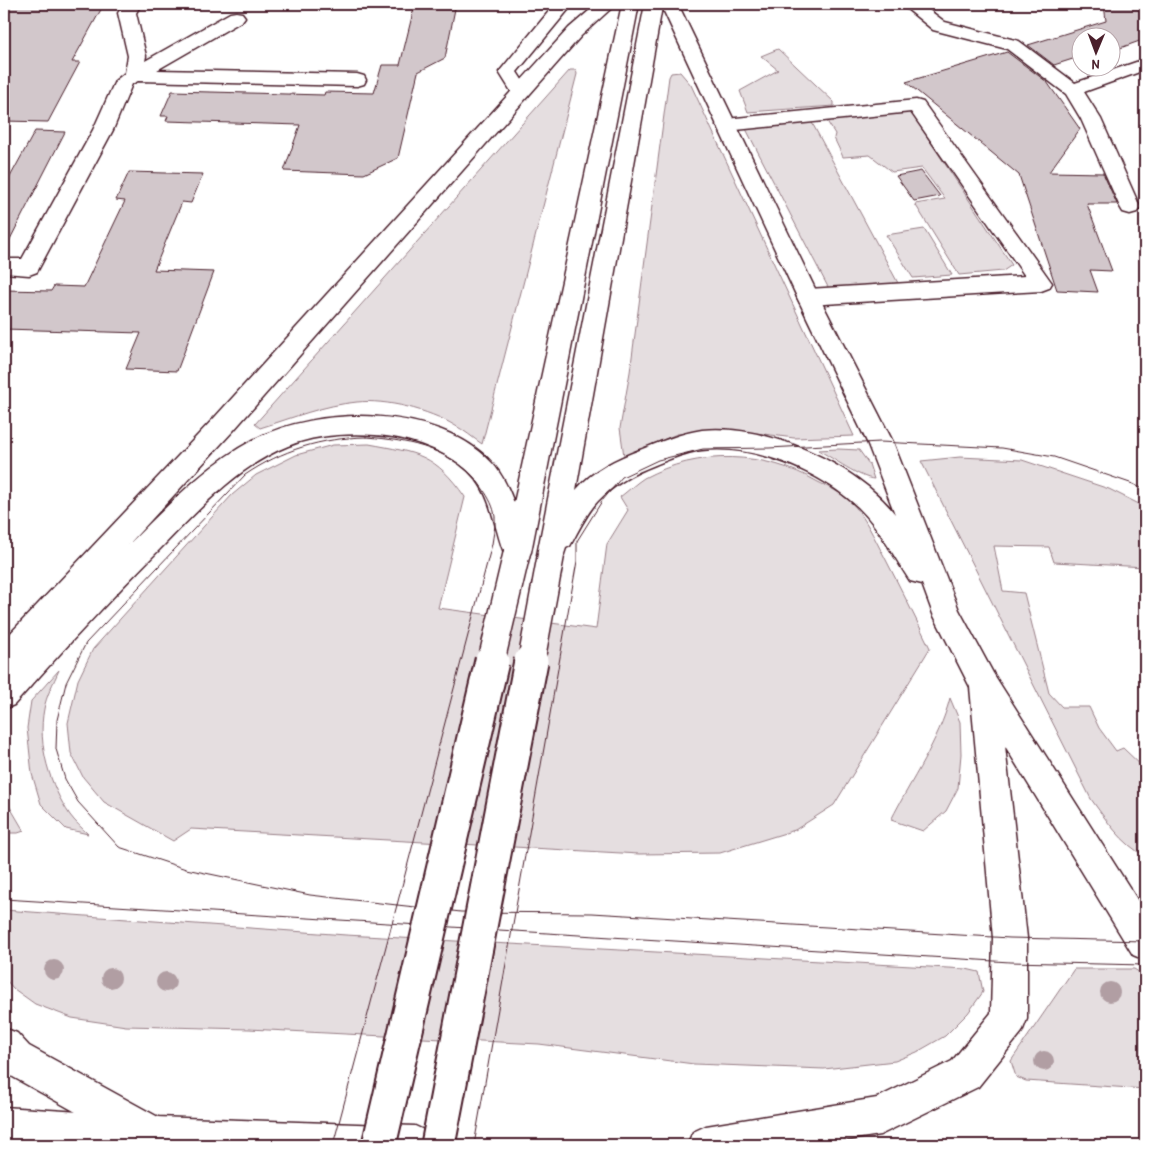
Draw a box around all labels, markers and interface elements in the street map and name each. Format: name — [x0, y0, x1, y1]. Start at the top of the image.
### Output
north arrow — [1072, 28, 1122, 78]
text: N — [1091, 56, 1100, 75]

